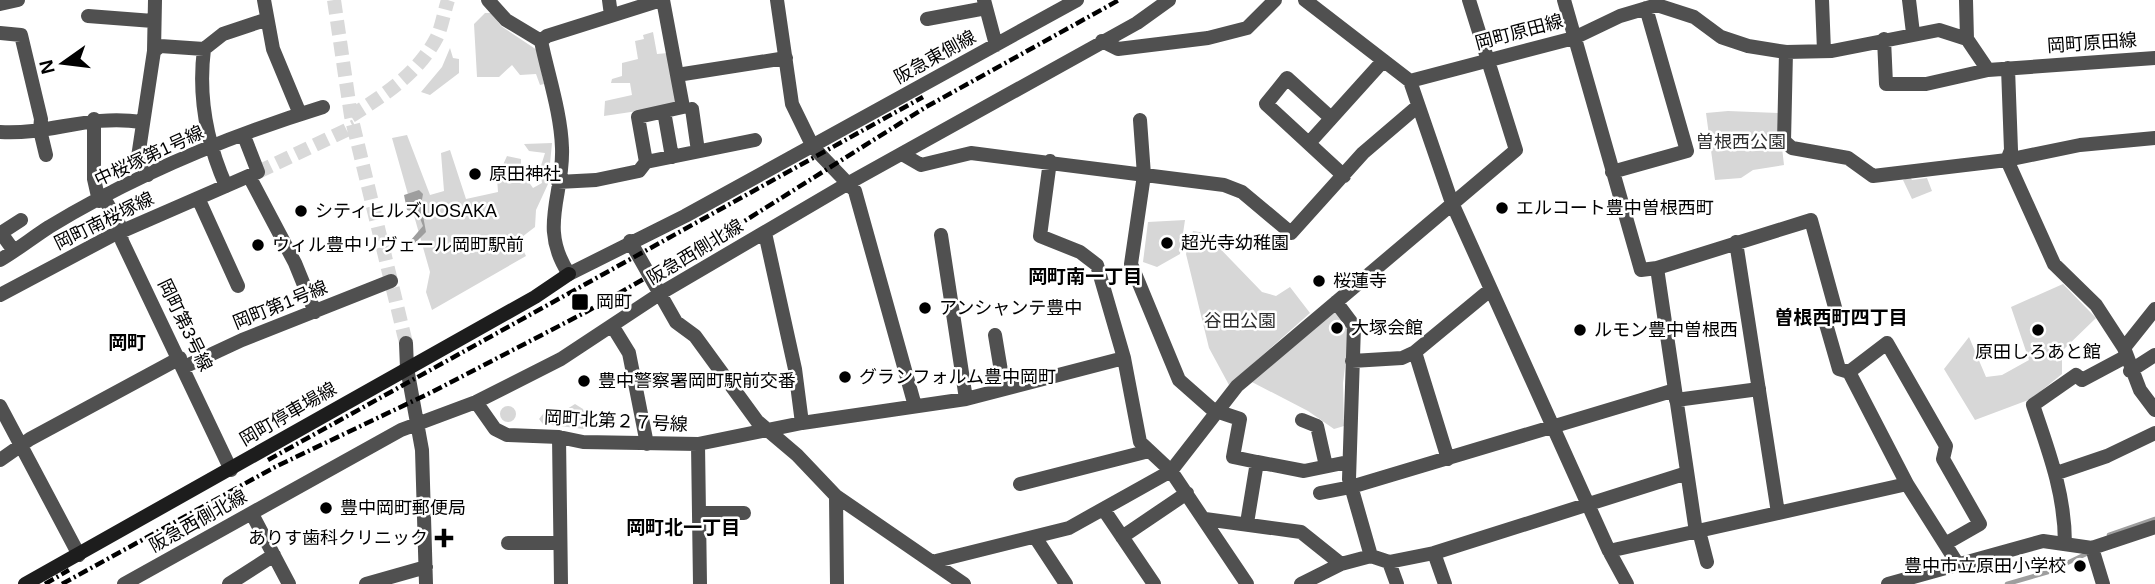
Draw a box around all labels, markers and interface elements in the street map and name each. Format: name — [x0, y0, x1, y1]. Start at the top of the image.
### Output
street label: 岡町原田線 — [1473, 11, 1565, 53]
street label: 阪急東側線 — [891, 26, 979, 88]
north arrow — [28, 28, 98, 98]
street label: 岡町原田線 — [2046, 30, 2138, 56]
text: N — [35, 58, 59, 76]
street label: 中桜塚第1号線 — [91, 122, 207, 190]
park label: 曽根西公園 — [1696, 132, 1786, 152]
place label: 原田神社 — [489, 164, 561, 184]
marker: 原田神社 — [467, 166, 483, 182]
street label: 岡町南桜塚線 — [51, 188, 157, 254]
place label: エルコート豊中曽根西町 — [1516, 198, 1714, 218]
marker: エルコート豊中曽根西町 — [1494, 200, 1510, 216]
place label: シティヒルズUOSAKA — [315, 201, 497, 221]
marker: シティヒルズUOSAKA — [293, 203, 309, 219]
street label: 阪急西側北線 — [644, 216, 746, 288]
place label: 超光寺幼稚園 — [1181, 233, 1289, 253]
place label: ウィル豊中リヴェール岡町駅前 — [272, 235, 524, 255]
marker: 超光寺幼稚園 — [1159, 235, 1175, 251]
marker: ウィル豊中リヴェール岡町駅前 — [250, 237, 266, 253]
district label: 岡町南一丁目 — [1028, 266, 1142, 287]
place label: 桜蓮寺 — [1333, 271, 1387, 291]
marker: 桜蓮寺 — [1311, 273, 1327, 289]
street label: 岡町第3号線 — [154, 276, 216, 374]
street label: 岡町第1号線 — [230, 277, 330, 333]
marker: 岡町 — [570, 292, 590, 312]
place label: 岡町 — [596, 292, 632, 312]
place label: アンシャンテ豊中 — [939, 298, 1082, 318]
marker: アンシャンテ豊中 — [917, 300, 933, 316]
district label: 曽根西町四丁目 — [1774, 307, 1908, 328]
park label: 谷田公園 — [1204, 311, 1276, 331]
place label: 大塚会館 — [1351, 318, 1423, 338]
marker: 大塚会館 — [1329, 320, 1345, 336]
place label: ルモン豊中曽根西 — [1594, 320, 1738, 340]
marker: ルモン豊中曽根西 — [1572, 322, 1588, 338]
marker: 原田しろあと館 — [2030, 322, 2046, 338]
district label: 岡町 — [108, 332, 146, 353]
place label: 原田しろあと館 — [1975, 342, 2101, 362]
place label: グランフォルム豊中岡町 — [859, 367, 1056, 387]
marker: グランフォルム豊中岡町 — [837, 369, 853, 385]
place label: 豊中警察署岡町駅前交番 — [598, 371, 796, 391]
marker: 豊中警察署岡町駅前交番 — [576, 373, 592, 389]
street label: 岡町停車場線 — [236, 378, 340, 450]
street label: 岡町北第２７号線 — [544, 407, 688, 435]
street label: 阪急西側北線 — [146, 486, 250, 556]
place label: 豊中岡町郵便局 — [340, 498, 466, 518]
marker: 豊中岡町郵便局 — [318, 500, 334, 516]
district label: 岡町北一丁目 — [626, 517, 740, 538]
place label: ありす歯科クリニック — [248, 528, 428, 548]
marker: ありす歯科クリニック — [434, 528, 454, 548]
place label: 豊中市立原田小学校 — [1904, 556, 2066, 576]
marker: 豊中市立原田小学校 — [2072, 558, 2088, 574]

